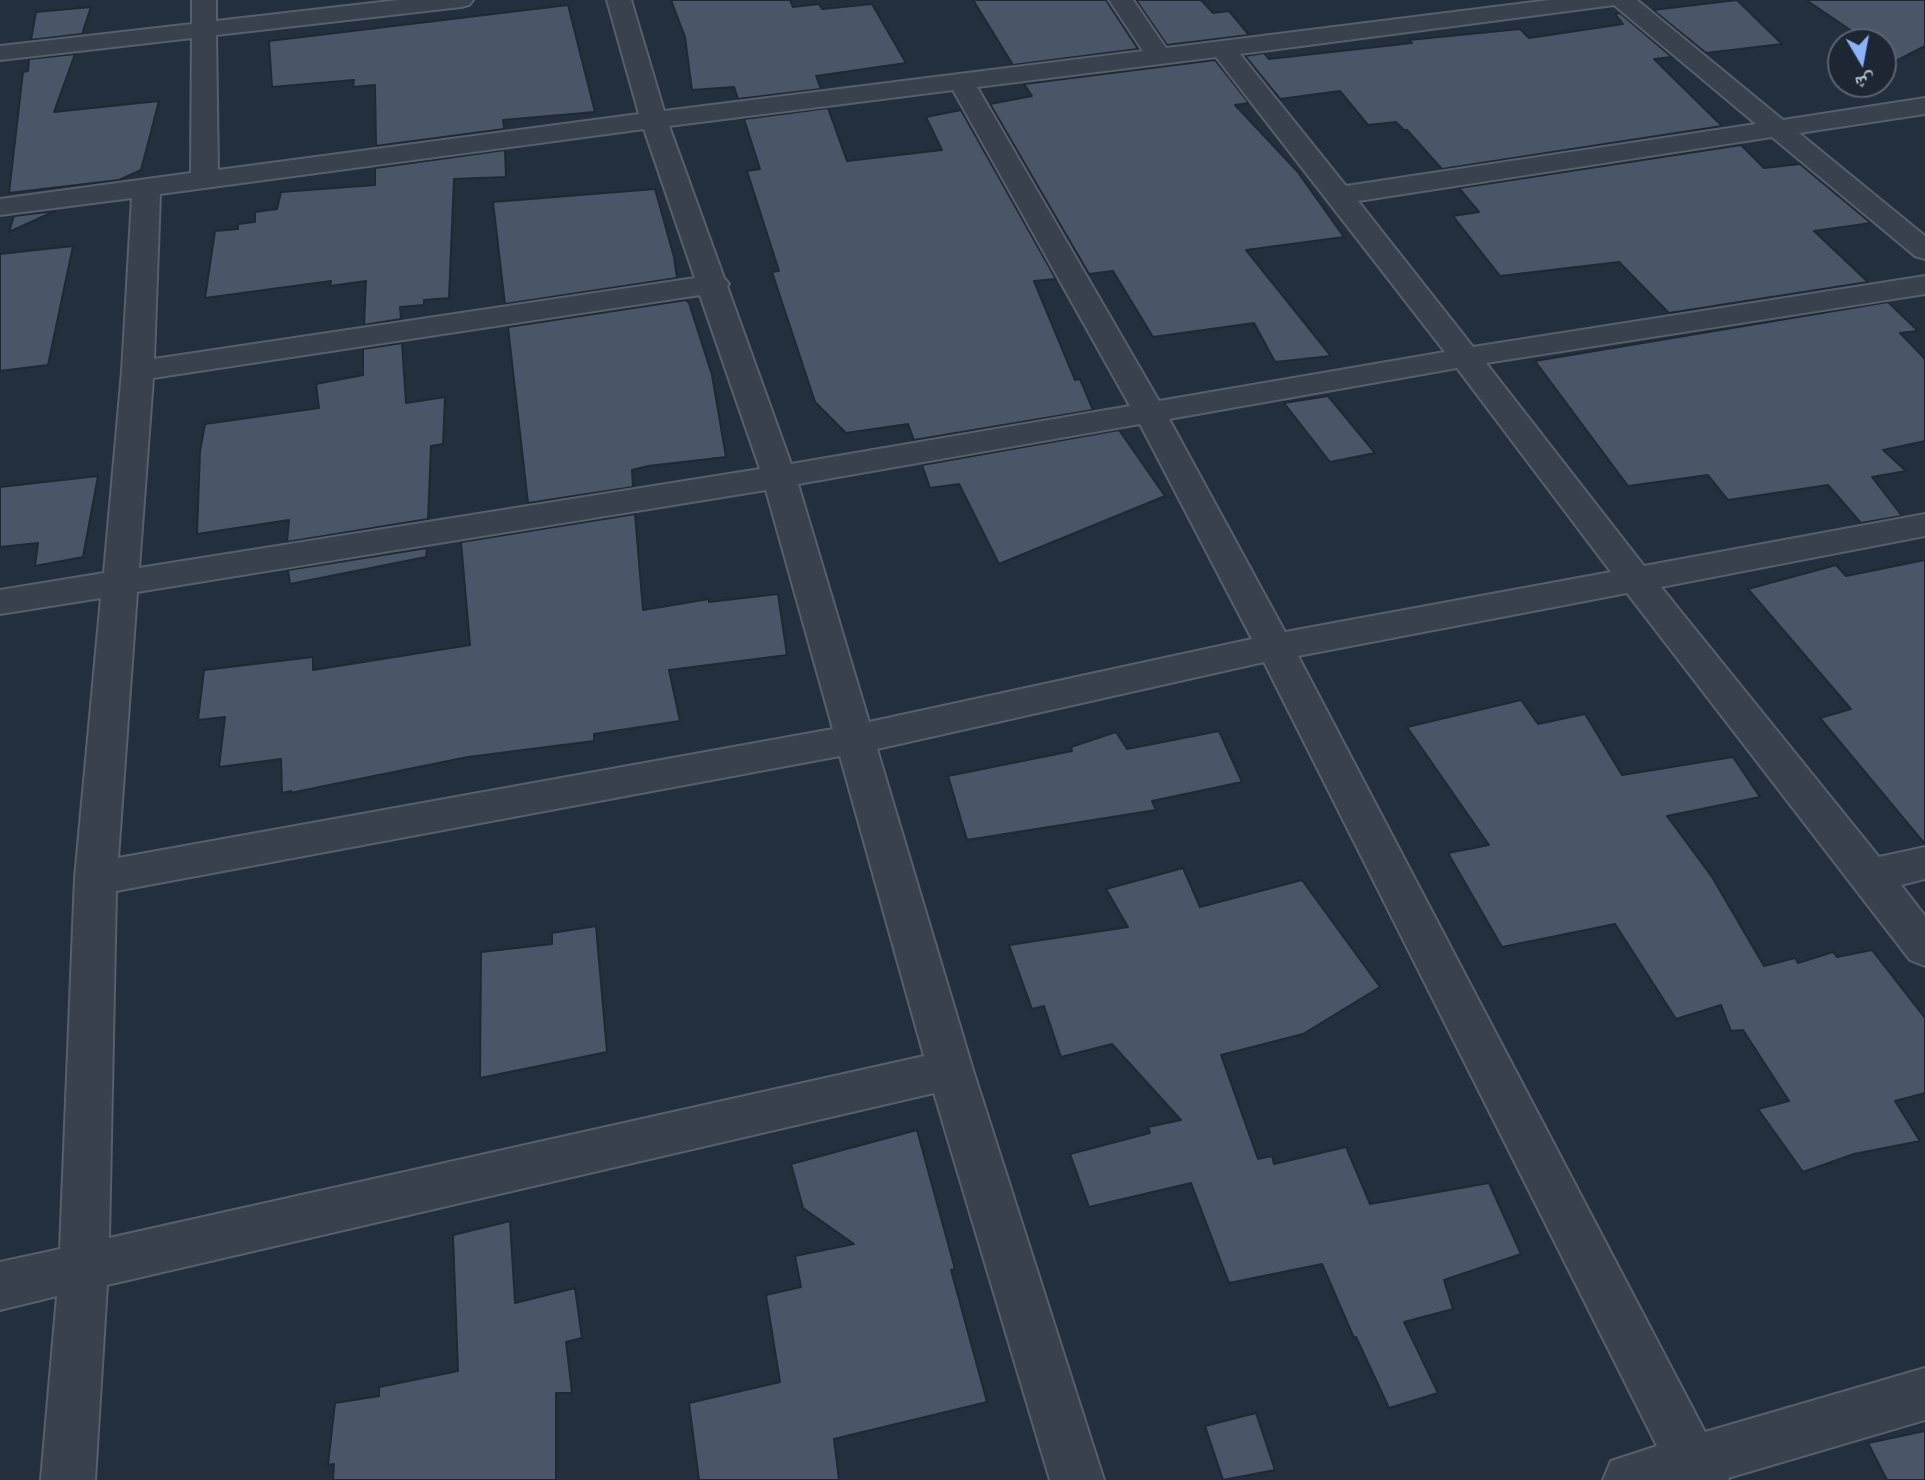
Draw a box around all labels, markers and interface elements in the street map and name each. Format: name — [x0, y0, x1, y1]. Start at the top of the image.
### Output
north arrow — [1827, 28, 1897, 98]
text: ش — [1854, 70, 1877, 94]

